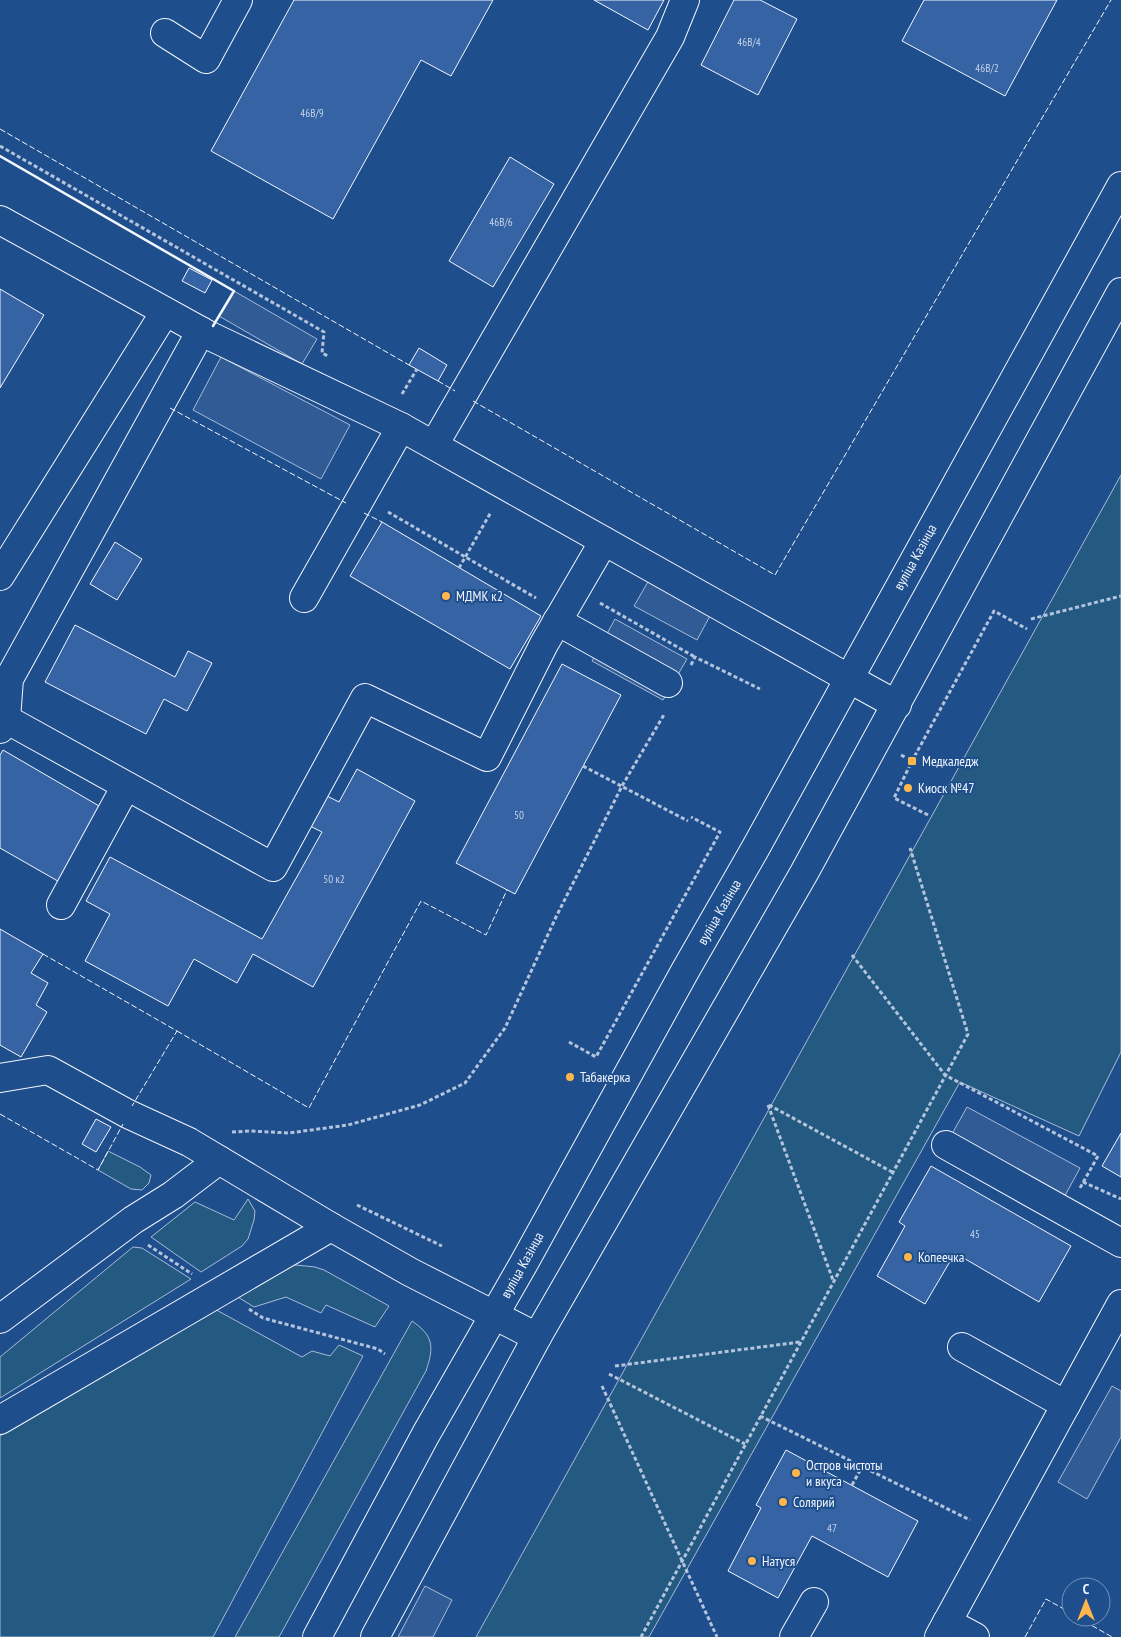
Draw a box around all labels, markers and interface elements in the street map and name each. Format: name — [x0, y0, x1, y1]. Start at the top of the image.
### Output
house number: 46В/4 — [737, 35, 761, 49]
house number: 46В/2 — [975, 61, 999, 75]
house number: 46В/9 — [300, 106, 324, 120]
house number: 46В/6 — [489, 215, 513, 229]
street label: вуліца Казінца — [890, 521, 940, 593]
place label: МДМК к2 — [456, 587, 503, 605]
marker: МДМК к2 — [440, 590, 452, 602]
place label: Медкаледж — [922, 752, 979, 770]
marker: Медкаледж — [906, 755, 918, 767]
place label: Киоск №47 — [918, 779, 975, 797]
marker: Киоск №47 — [902, 782, 914, 794]
house number: 50 — [514, 808, 524, 822]
house number: 50 к2 — [323, 872, 345, 886]
street label: вуліца Казінца — [693, 876, 745, 948]
place label: Табакерка — [580, 1068, 630, 1086]
marker: Табакерка — [564, 1071, 576, 1083]
house number: 45 — [970, 1227, 980, 1241]
street label: вуліца Казінца — [497, 1229, 547, 1301]
place label: Копеечка — [918, 1248, 964, 1266]
marker: Копеечка — [902, 1251, 914, 1263]
place label: Остров чистоты и вкуса — [806, 1456, 883, 1490]
marker: Остров чистоты и вкуса — [790, 1467, 802, 1479]
place label: Солярий — [793, 1493, 835, 1511]
marker: Солярий — [777, 1496, 789, 1508]
house number: 47 — [827, 1521, 837, 1535]
place label: Натуся — [762, 1552, 795, 1570]
marker: Натуся — [746, 1555, 758, 1567]
north arrow — [1061, 1577, 1111, 1627]
text: С — [1083, 1580, 1090, 1598]

